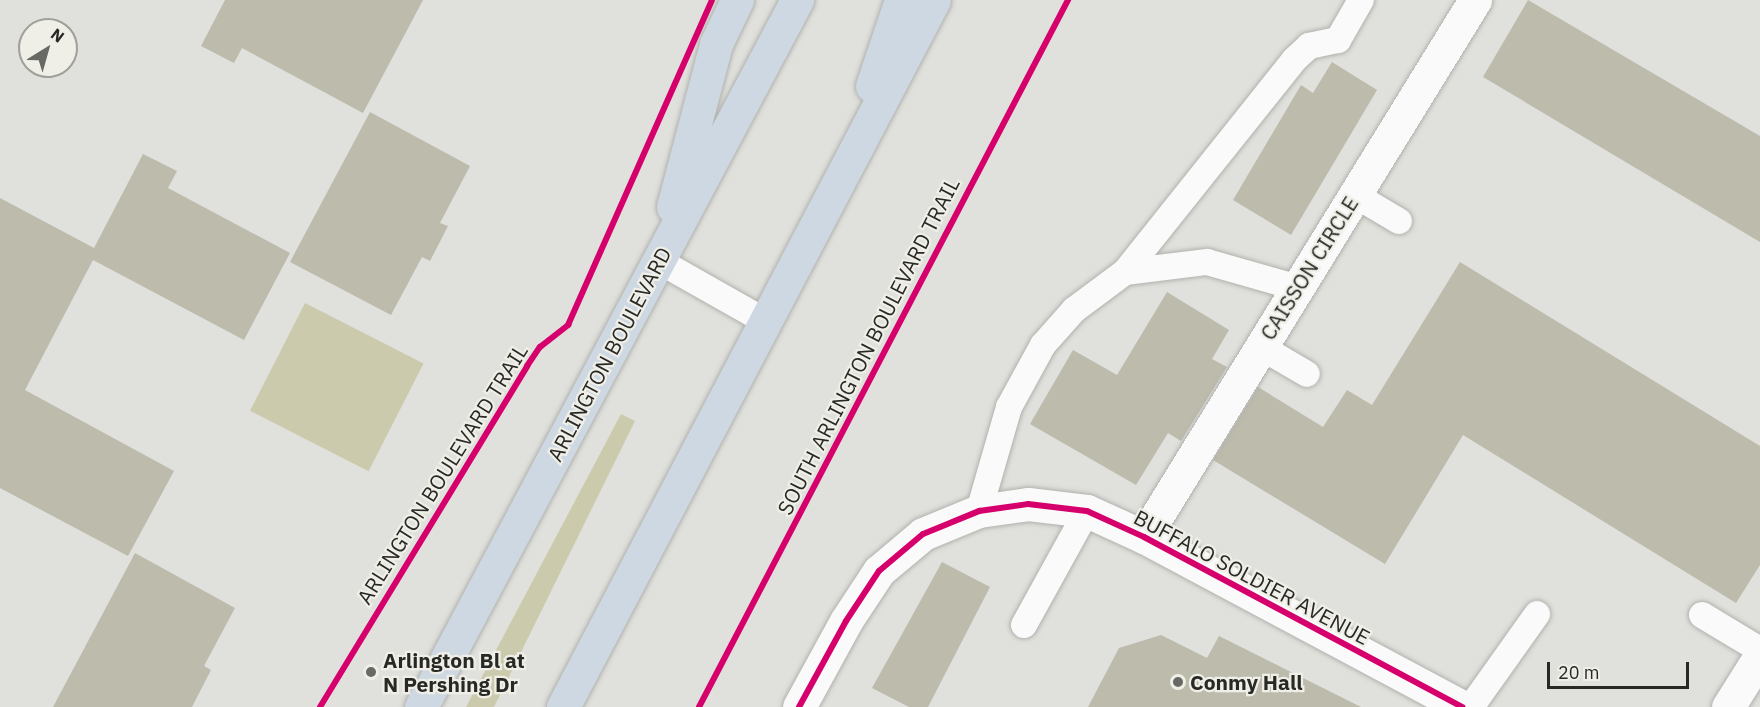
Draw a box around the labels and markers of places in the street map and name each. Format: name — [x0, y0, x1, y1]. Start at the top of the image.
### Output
place label: Arlington Bl at N Pershing Dr — [383, 647, 525, 697]
marker: Arlington Bl at N Pershing Dr — [364, 665, 378, 679]
place label: Conmy Hall — [1190, 669, 1303, 695]
marker: Conmy Hall — [1171, 675, 1185, 689]

